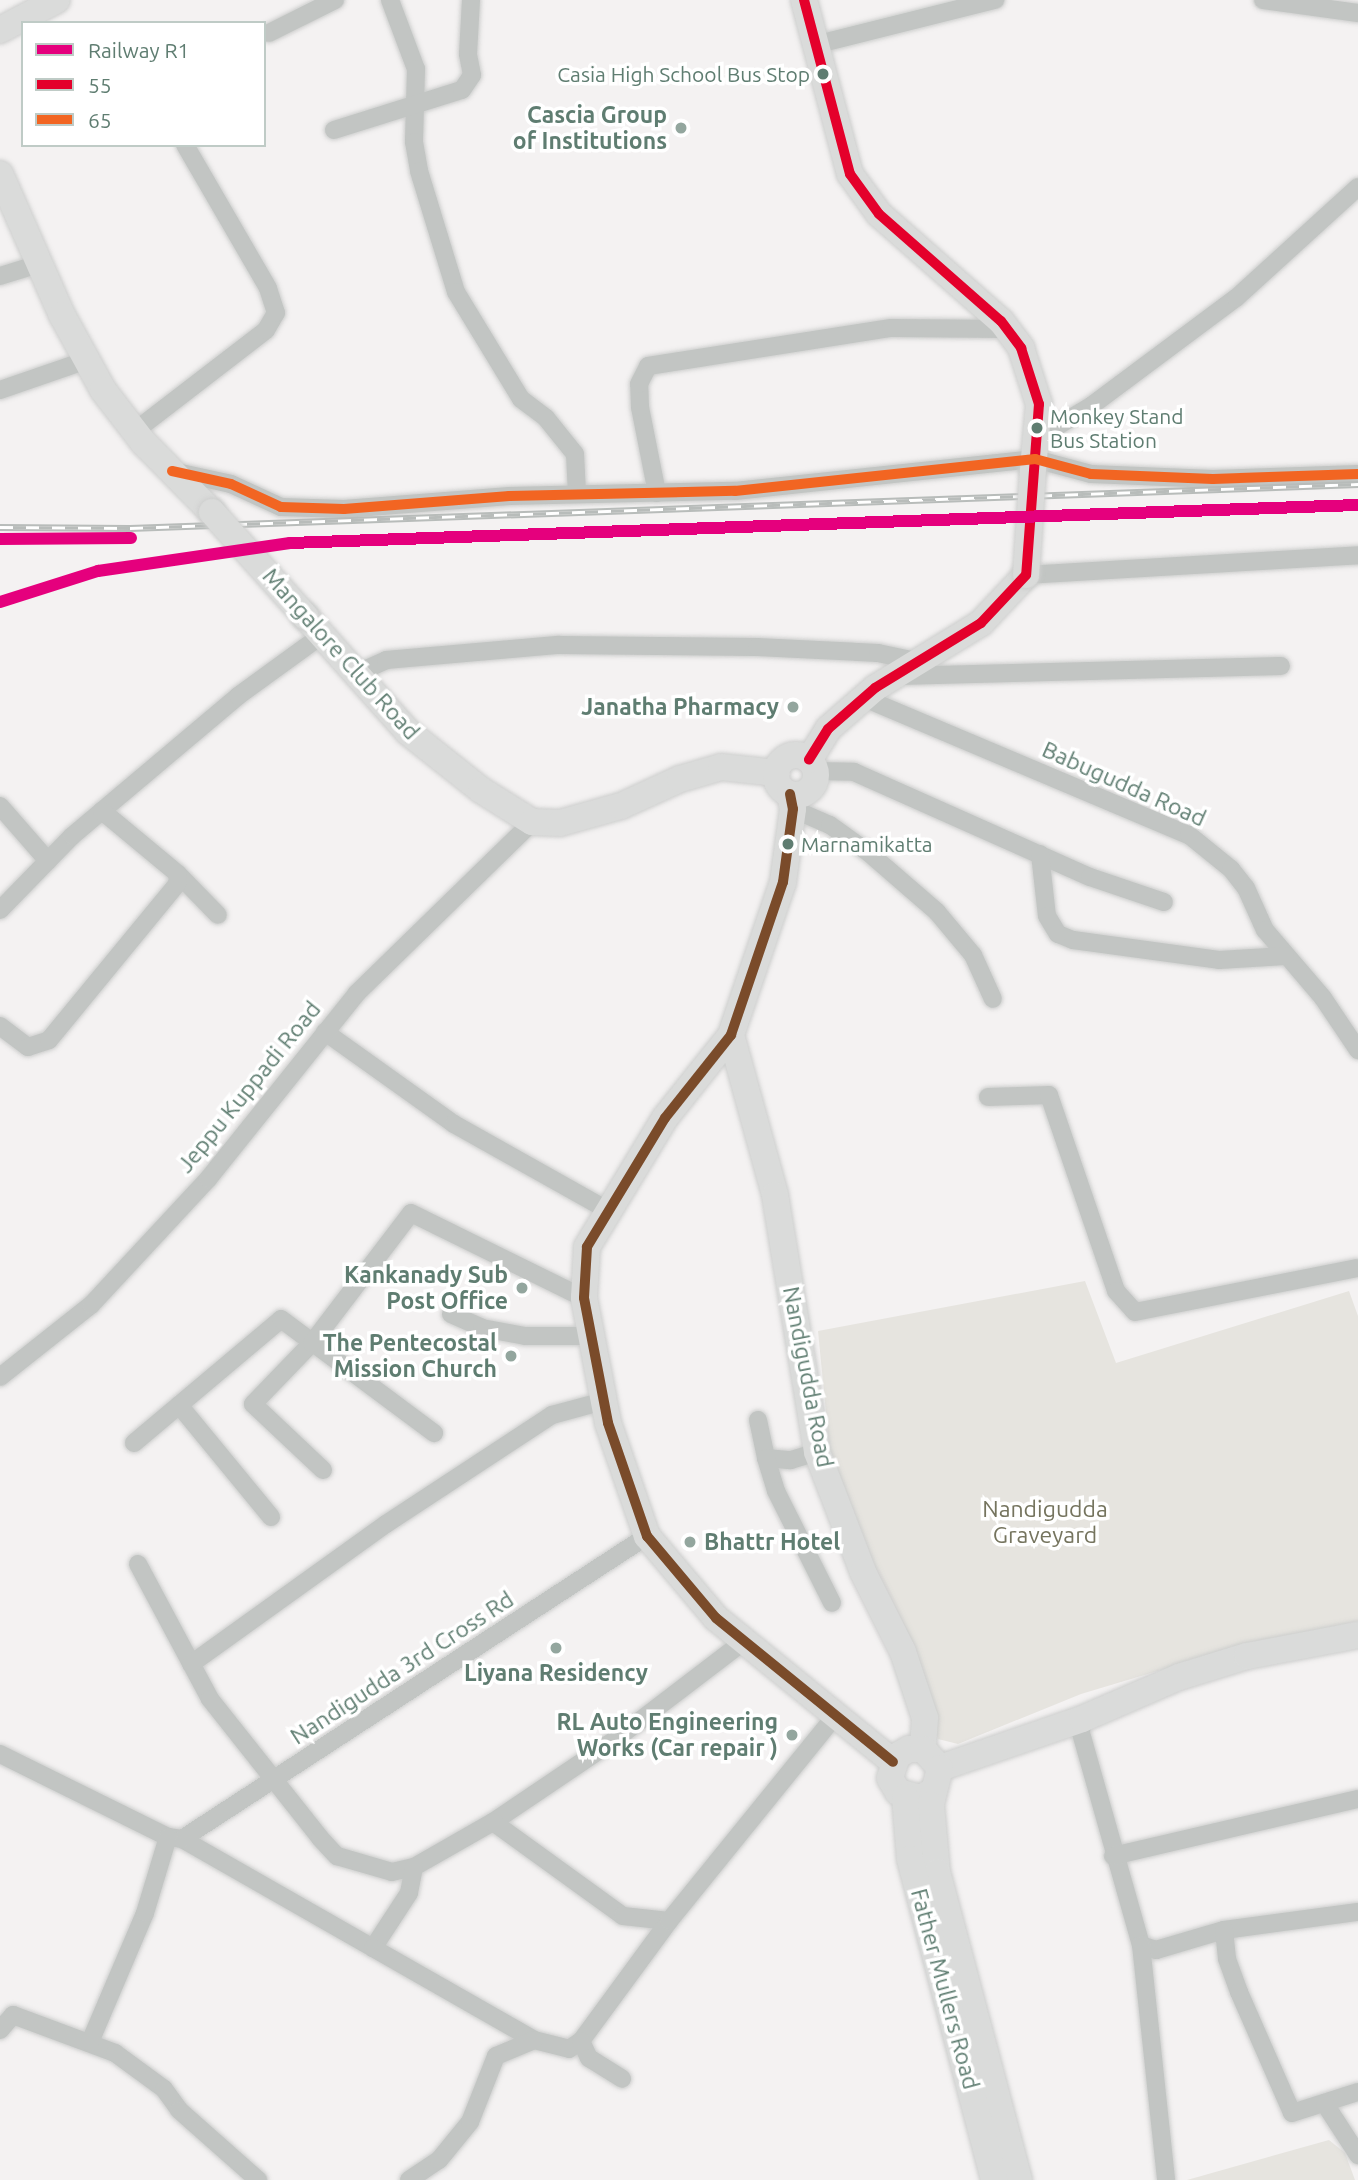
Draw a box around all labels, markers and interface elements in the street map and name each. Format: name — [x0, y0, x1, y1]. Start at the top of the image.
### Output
legend — [21, 21, 266, 147]
text: Railway R1 — [88, 38, 189, 62]
place label: Casia High School Bus Stop — [557, 61, 810, 87]
marker: Casia High School Bus Stop — [816, 67, 830, 81]
text: 55 — [88, 73, 112, 97]
place label: Cascia Group of Institutions — [513, 101, 667, 155]
text: 65 — [88, 108, 112, 132]
marker: Cascia Group of Institutions — [673, 120, 689, 136]
place label: Monkey Stand Bus Station — [1050, 403, 1184, 453]
marker: Monkey Stand Bus Station — [1030, 421, 1044, 435]
street label: Mangalore Club Road — [257, 563, 425, 745]
place label: Janatha Pharmacy — [581, 693, 779, 721]
marker: Janatha Pharmacy — [785, 699, 801, 715]
street label: Babugudda Road — [1038, 736, 1210, 832]
place label: Marnamikatta — [801, 831, 933, 857]
marker: Marnamikatta — [781, 837, 795, 851]
street label: Jeppu Kuppadi Road — [171, 996, 327, 1178]
place label: Kankanady Sub Post Office — [344, 1261, 508, 1315]
marker: Kankanady Sub Post Office — [514, 1280, 530, 1296]
street label: Nandigudda Road — [777, 1284, 839, 1470]
place label: The Pentecostal Mission Church — [323, 1329, 497, 1383]
marker: The Pentecostal Mission Church — [503, 1348, 519, 1364]
park label: Nandigudda Graveyard — [982, 1495, 1108, 1549]
place label: Bhattr Hotel — [704, 1528, 840, 1556]
marker: Bhattr Hotel — [682, 1534, 698, 1550]
street label: Nandigudda 3rd Cross Rd — [285, 1586, 519, 1750]
marker: Liyana Residency — [548, 1640, 564, 1656]
place label: Liyana Residency — [464, 1659, 648, 1687]
place label: RL Auto Engineering Works (Car repair ) — [556, 1708, 778, 1762]
marker: RL Auto Engineering Works (Car repair ) — [784, 1727, 800, 1743]
street label: Father Mullers Road — [905, 1886, 985, 2092]

